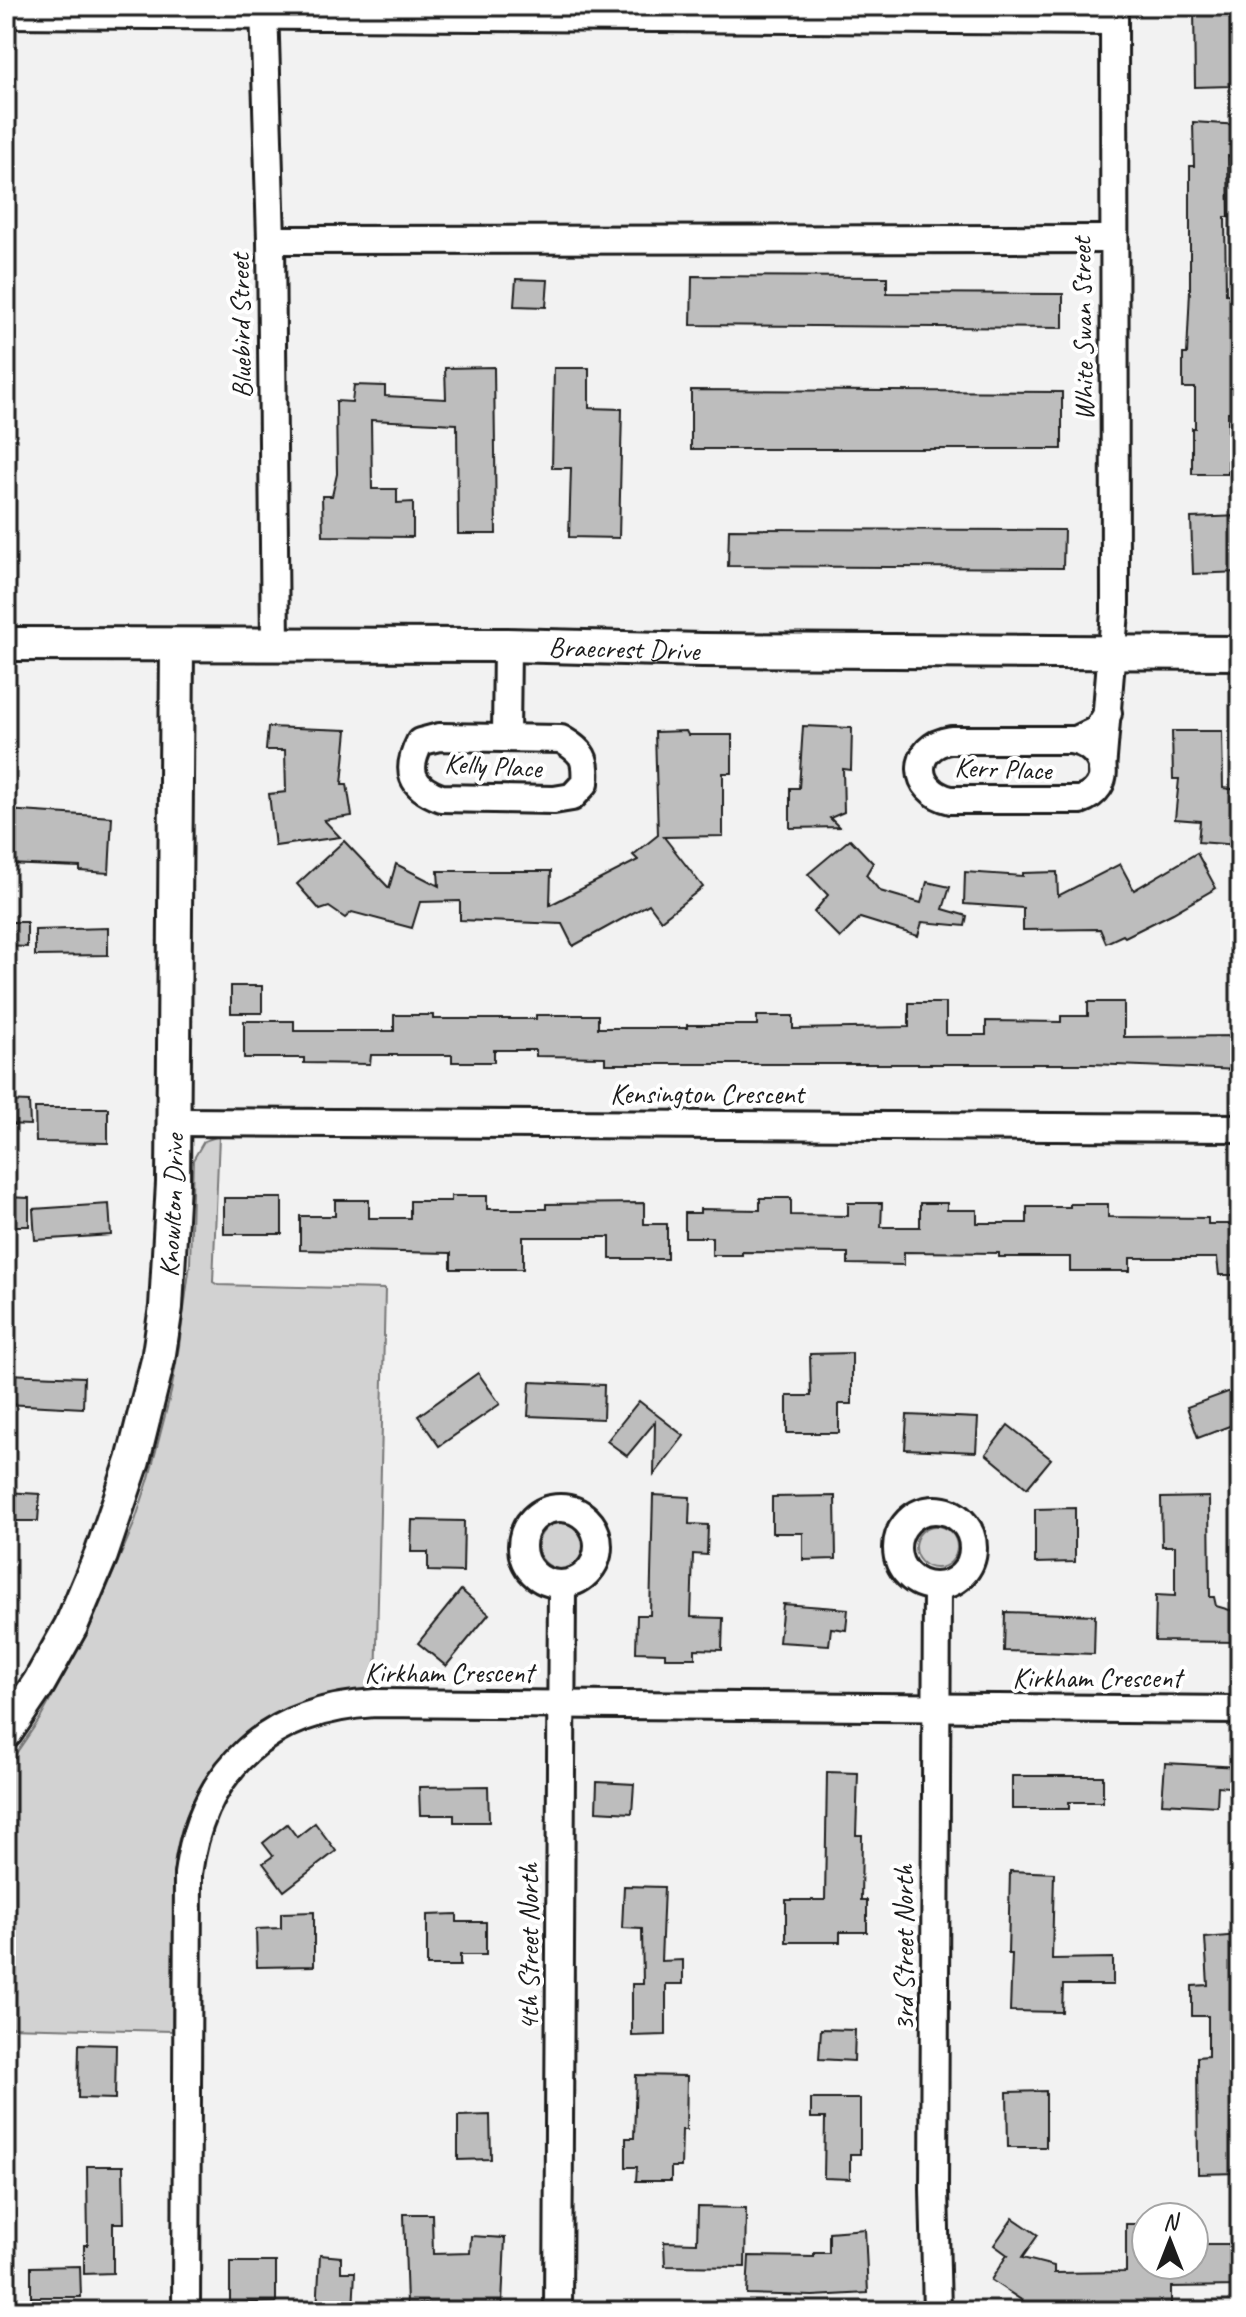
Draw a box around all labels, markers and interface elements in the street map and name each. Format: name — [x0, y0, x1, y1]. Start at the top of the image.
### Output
street label: White Swan Street — [1063, 234, 1102, 421]
street label: Bluebird Street — [222, 251, 259, 399]
street label: Braecrest Drive — [548, 629, 702, 668]
street label: Kelly Place — [444, 745, 544, 786]
street label: Kerr Place — [954, 749, 1054, 788]
street label: Kensington Crescent — [610, 1076, 807, 1111]
street label: Knowlton Drive — [151, 1132, 191, 1278]
street label: Kirkham Crescent — [364, 1655, 537, 1690]
street label: Kirkham Crescent — [1012, 1660, 1185, 1695]
street label: 4th Street North — [511, 1862, 546, 2031]
street label: 3rd Street North — [886, 1864, 921, 2031]
north arrow — [1130, 2201, 1210, 2281]
text: N — [1163, 2208, 1180, 2236]

